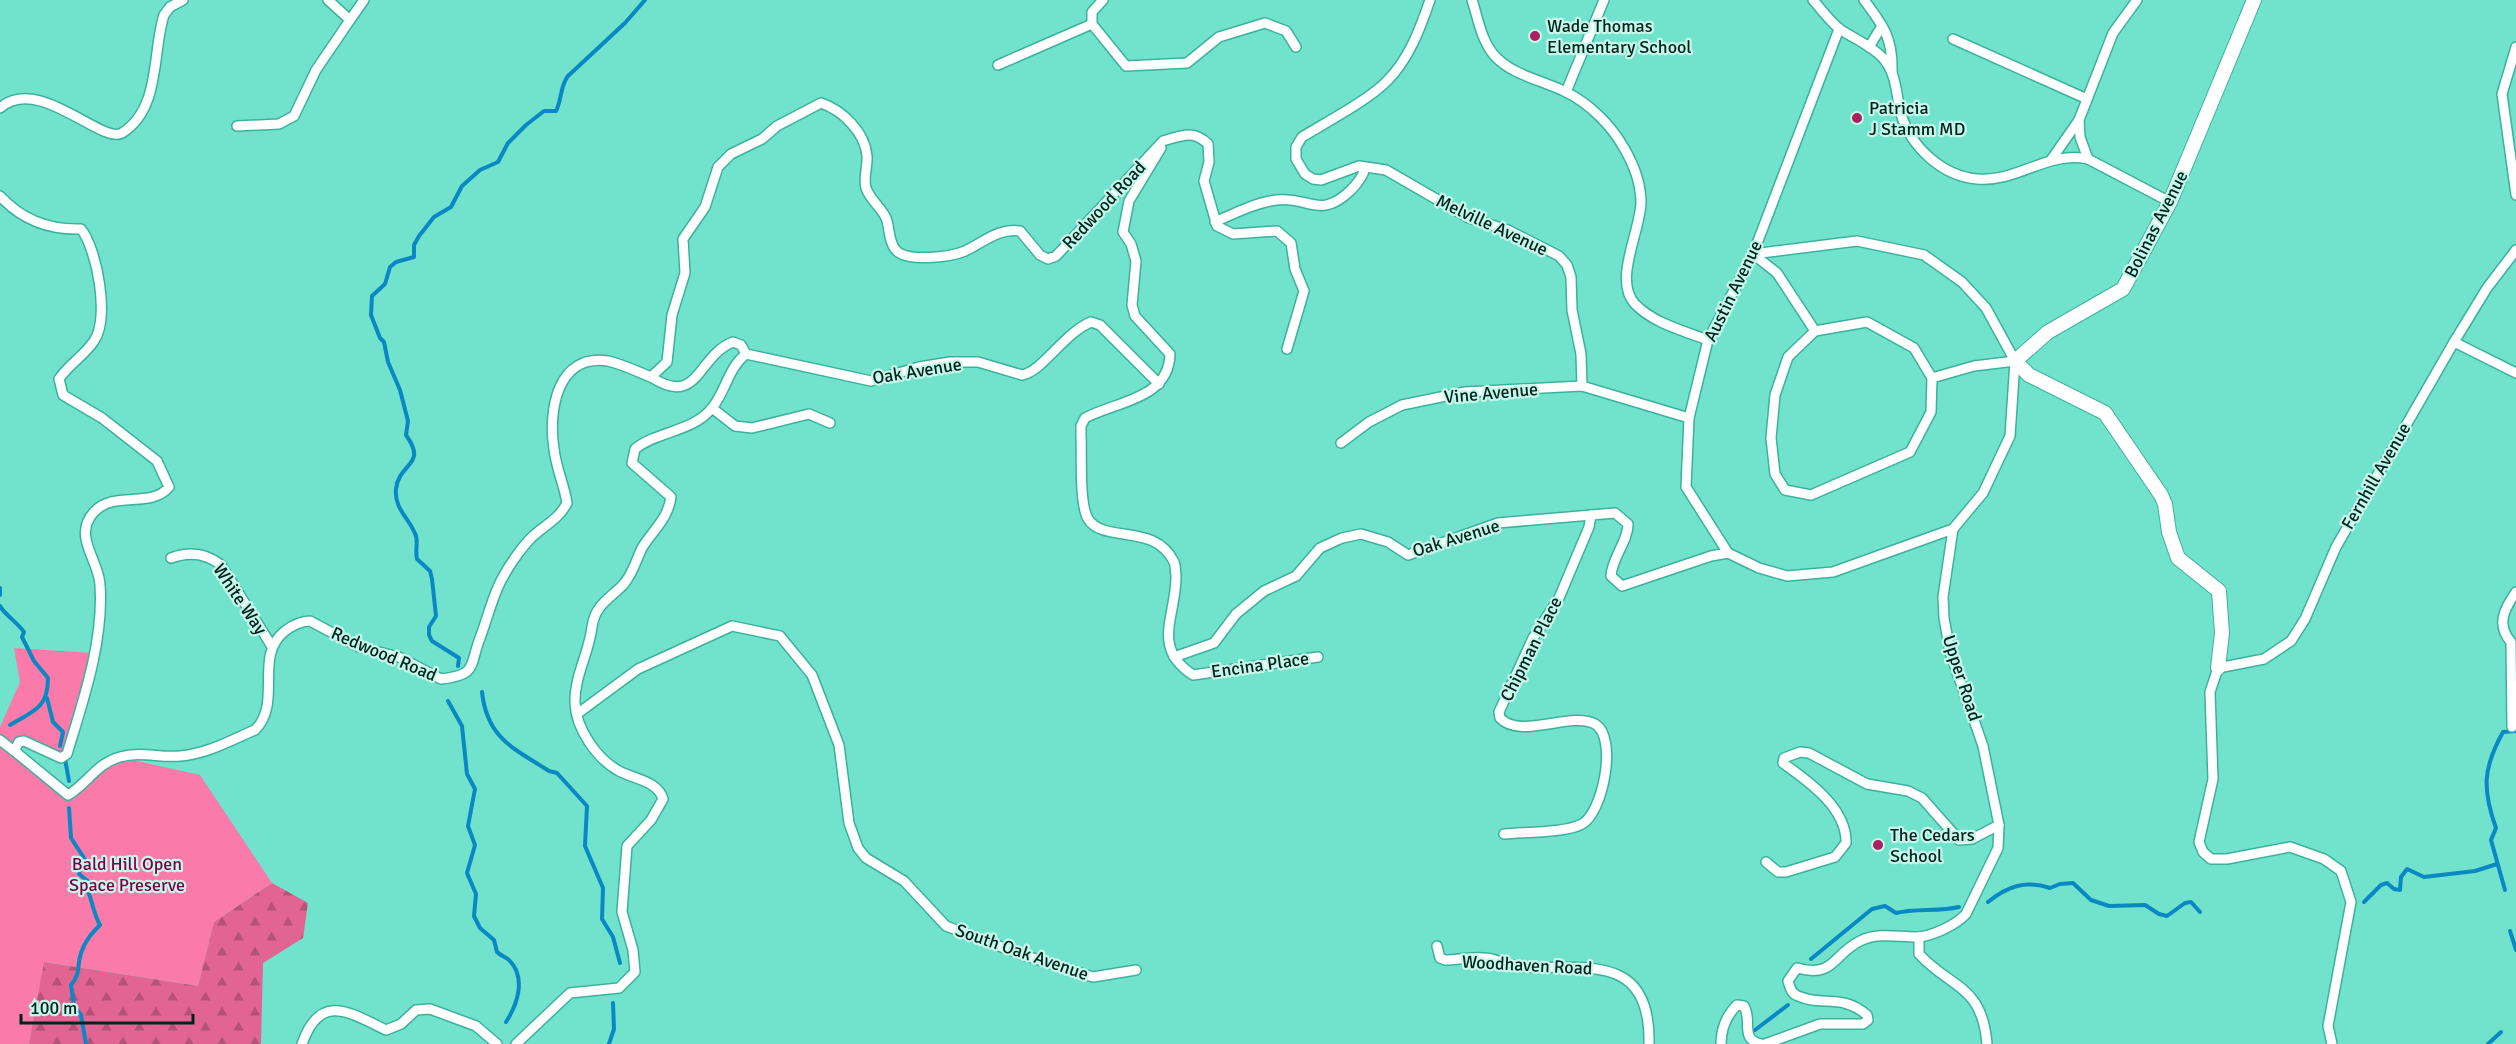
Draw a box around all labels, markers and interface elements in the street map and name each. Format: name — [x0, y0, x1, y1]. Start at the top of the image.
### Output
place label: Wade Thomas Elementary School — [1547, 15, 1692, 58]
marker: Wade Thomas Elementary School — [1528, 29, 1542, 43]
place label: Patricia J Stamm MD — [1869, 97, 1965, 140]
marker: Patricia J Stamm MD — [1850, 111, 1864, 125]
street label: Redwood Road — [1058, 156, 1150, 254]
street label: Bolinas Avenue — [2120, 167, 2192, 281]
street label: Melville Avenue — [1433, 189, 1551, 261]
street label: Austin Avenue — [1699, 237, 1767, 345]
street label: Oak Avenue — [871, 353, 963, 389]
street label: Vine Avenue — [1443, 378, 1539, 408]
street label: Fernhill Avenue — [2337, 419, 2415, 533]
street label: Oak Avenue — [1410, 514, 1502, 562]
street label: White Way — [208, 559, 272, 639]
street label: Chipman Place — [1495, 593, 1567, 705]
street label: Redwood Road — [328, 622, 440, 686]
street label: Upper Road — [1938, 632, 1986, 724]
street label: Encina Place — [1210, 647, 1310, 683]
place label: The Cedars School — [1890, 824, 1975, 867]
marker: The Cedars School — [1871, 838, 1885, 852]
park label: Bald Hill Open Space Preserve — [69, 853, 185, 896]
street label: South Oak Avenue — [953, 919, 1091, 985]
street label: Woodhaven Road — [1461, 951, 1593, 979]
scale bar — [21, 987, 194, 1025]
text: 100 m — [30, 997, 77, 1019]

